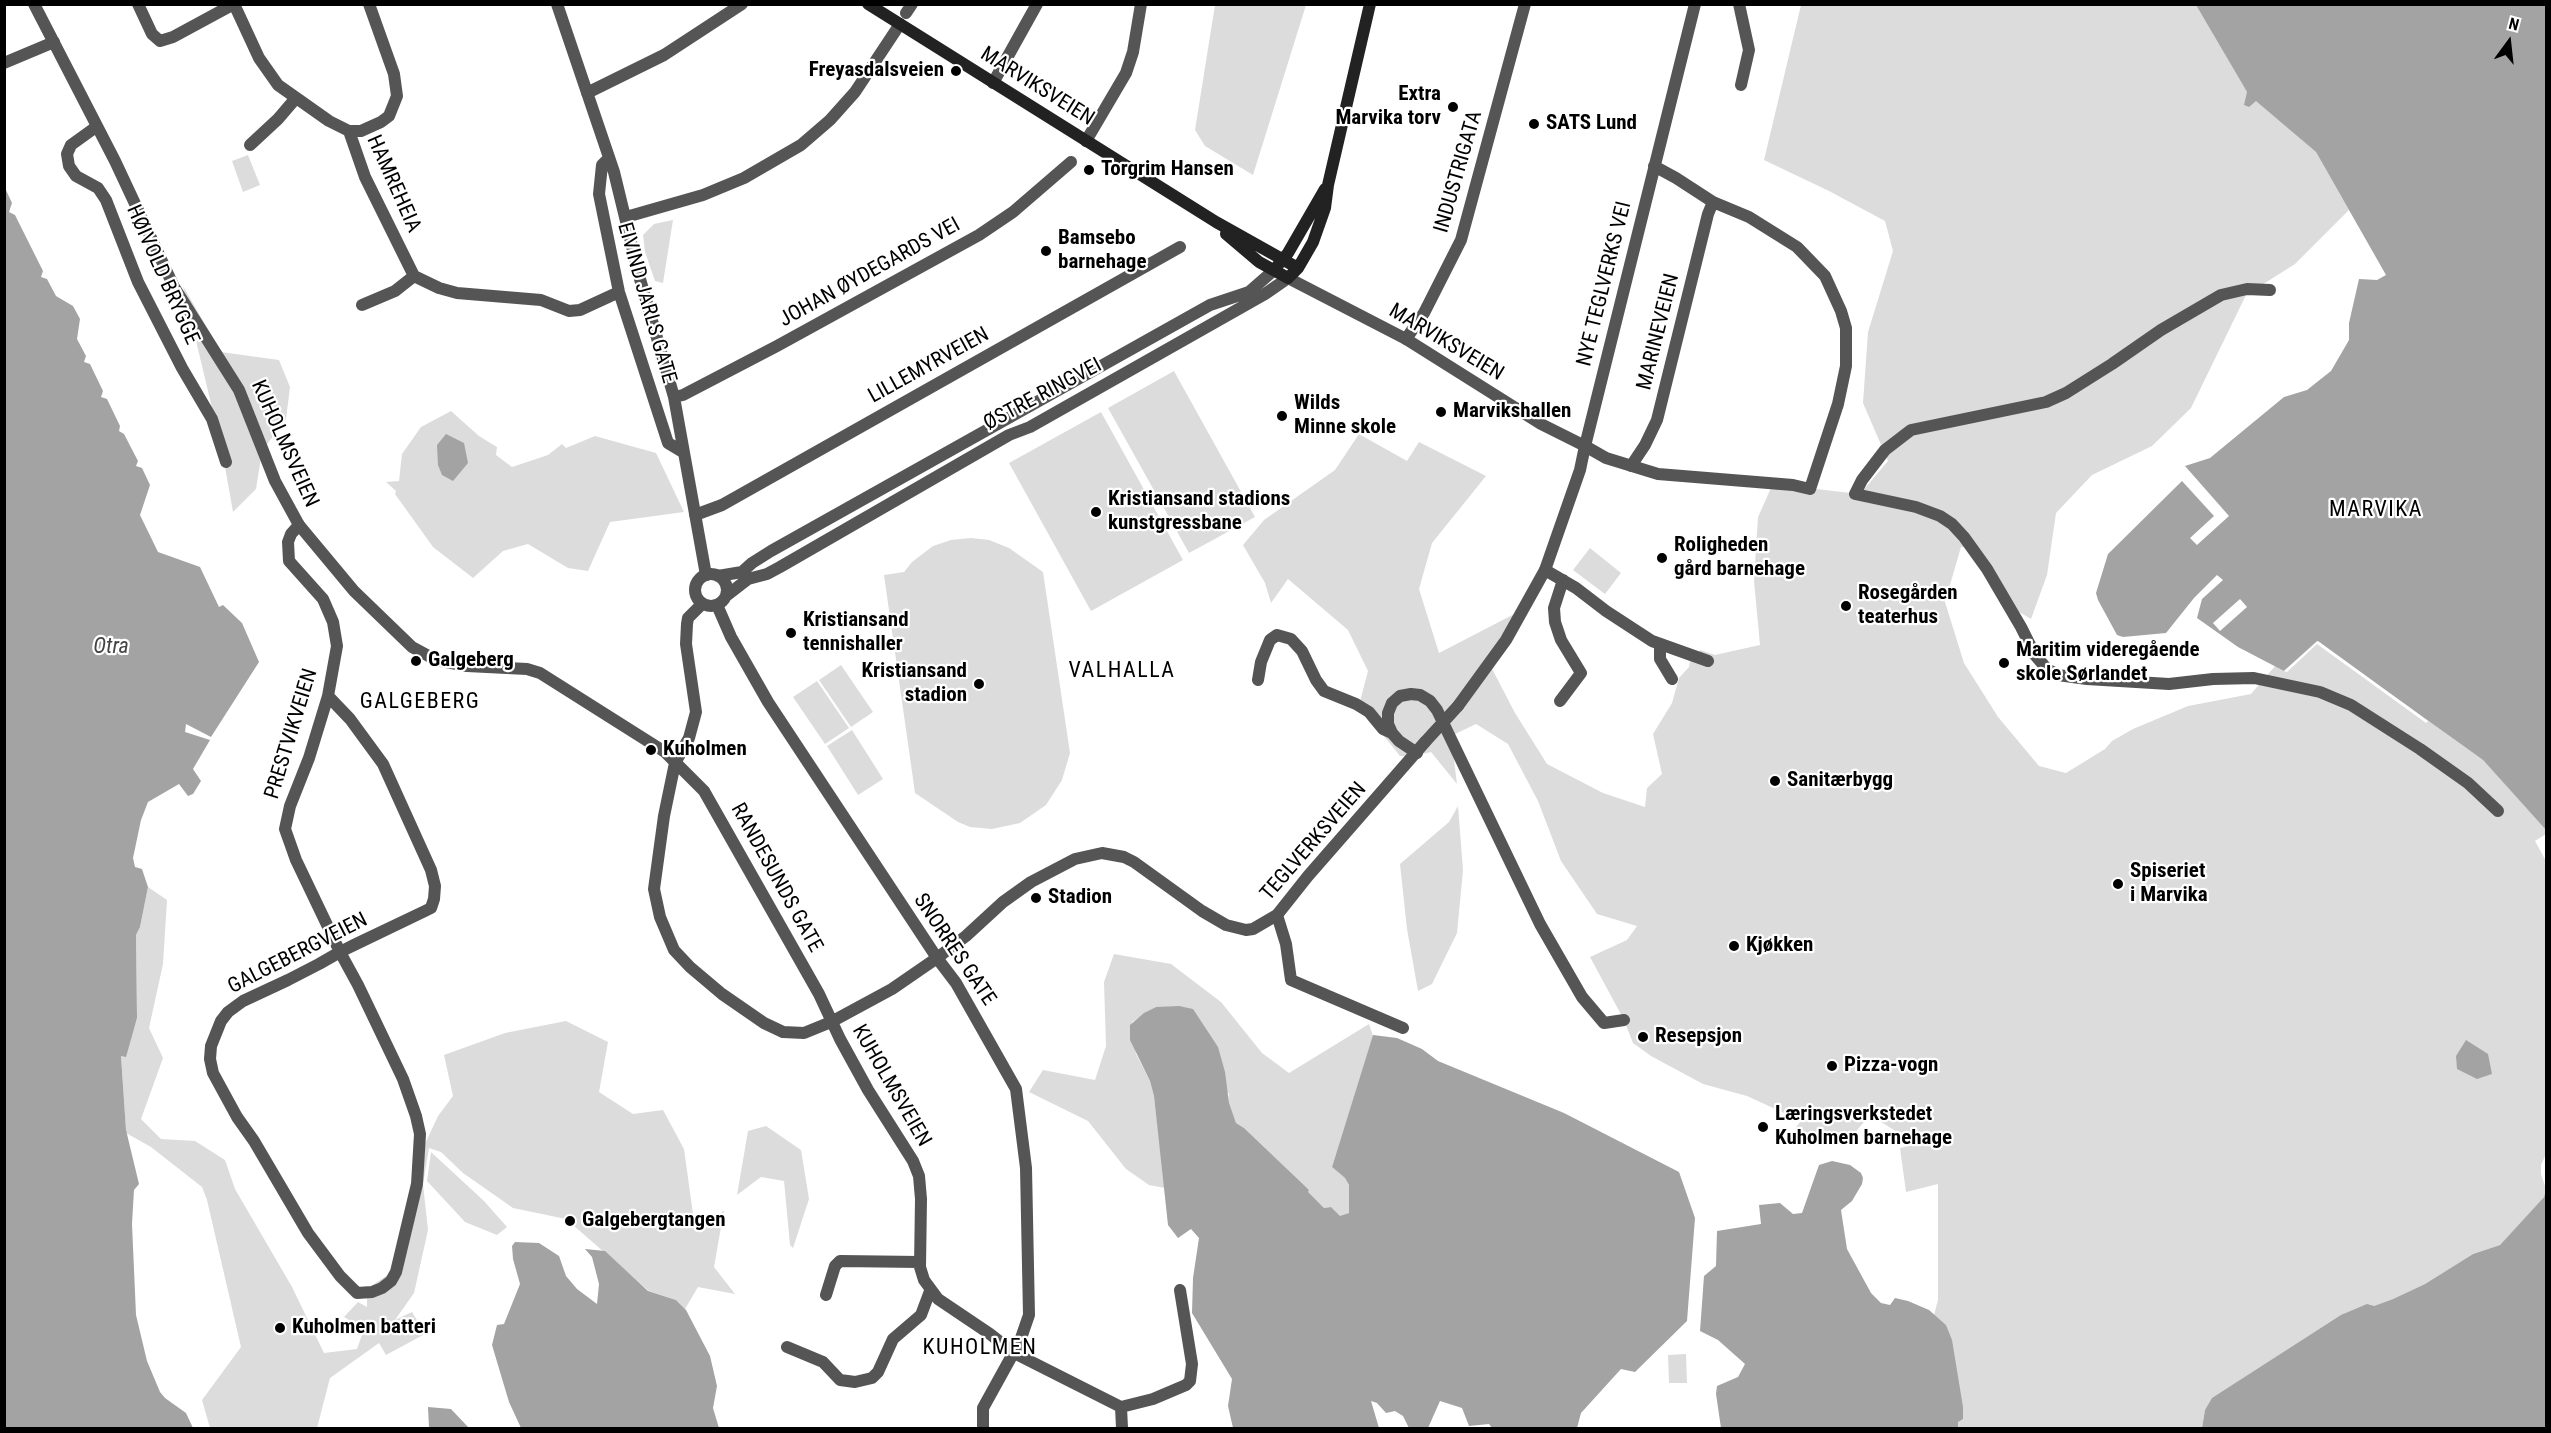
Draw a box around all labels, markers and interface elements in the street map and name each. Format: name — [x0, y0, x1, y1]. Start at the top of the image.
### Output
north arrow — [2479, 12, 2539, 72]
text: N — [2507, 14, 2521, 35]
street label: MARVIKSVEIEN — [975, 42, 1099, 132]
place label: Freyasdalsveien — [809, 58, 944, 84]
marker: Freyasdalsveien — [949, 64, 963, 78]
place label: Extra Marvika torv — [1335, 82, 1441, 132]
marker: Extra Marvika torv — [1446, 100, 1460, 114]
street label: INDUSTRIGATA — [1430, 108, 1488, 236]
place label: SATS Lund — [1546, 111, 1637, 137]
marker: SATS Lund — [1527, 117, 1541, 131]
street label: HAMREHEIA — [360, 131, 426, 237]
place label: Torgrim Hansen — [1101, 157, 1234, 183]
marker: Torgrim Hansen — [1082, 163, 1096, 177]
street label: NYE TEGLVERKS VEI — [1572, 199, 1638, 369]
street label: HØIVOLD BRYGGE — [120, 201, 204, 349]
street label: JOHAN ØYDEGARDS VEI — [775, 213, 965, 333]
street label: EIVIND JARLS GATE — [611, 220, 681, 386]
place label: Bamsebo barnehage — [1058, 226, 1146, 276]
marker: Bamsebo barnehage — [1039, 244, 1053, 258]
street label: MARINEVEIEN — [1632, 271, 1686, 393]
street label: MARVIKSVEIEN — [1384, 299, 1508, 387]
street label: LILLEMYRVEIEN — [864, 322, 994, 410]
street label: ØSTRE RINGVEI — [980, 353, 1106, 437]
street label: KUHOLMSVEIEN — [245, 377, 323, 511]
place label: Wilds Minne skole — [1294, 391, 1396, 441]
place label: Marvikshallen — [1453, 399, 1571, 425]
marker: Marvikshallen — [1434, 405, 1448, 419]
marker: Wilds Minne skole — [1275, 409, 1289, 423]
place label: Kristiansand stadions kunstgressbane — [1108, 487, 1290, 537]
district label: MARVIKA — [2329, 497, 2423, 523]
marker: Kristiansand stadions kunstgressbane — [1089, 505, 1103, 519]
place label: Roligheden gård barnehage — [1674, 533, 1805, 583]
marker: Roligheden gård barnehage — [1655, 551, 1669, 565]
place label: Rosegården teaterhus — [1858, 581, 1958, 631]
marker: Rosegården teaterhus — [1839, 599, 1853, 613]
place label: Kristiansand tennishaller — [803, 608, 909, 658]
marker: Kristiansand tennishaller — [784, 626, 798, 640]
water label: Otra — [93, 634, 129, 660]
place label: Maritim videregående skole Sørlandet — [2016, 638, 2199, 688]
place label: Galgeberg — [428, 648, 514, 674]
marker: Galgeberg — [409, 654, 423, 668]
marker: Maritim videregående skole Sørlandet — [1997, 656, 2011, 670]
district label: VALHALLA — [1068, 658, 1176, 684]
place label: Kristiansand stadion — [861, 659, 967, 709]
street label: PRESTVIKVEIEN — [260, 666, 324, 802]
marker: Kristiansand stadion — [972, 677, 986, 691]
district label: GALGEBERG — [360, 689, 480, 715]
place label: Kuholmen — [663, 737, 747, 763]
marker: Kuholmen — [644, 743, 658, 757]
place label: Sanitærbygg — [1787, 768, 1893, 794]
marker: Sanitærbygg — [1768, 774, 1782, 788]
street label: TEGLVERKSVEIEN — [1256, 778, 1372, 906]
street label: RANDESUNDS GATE — [725, 799, 827, 957]
place label: Spiseriet i Marvika — [2130, 859, 2208, 909]
marker: Spiseriet i Marvika — [2111, 877, 2125, 891]
place label: Stadion — [1048, 885, 1112, 911]
street label: SNORRES GATE — [907, 889, 1001, 1011]
marker: Stadion — [1029, 891, 1043, 905]
street label: GALGEBERGVEIEN — [224, 908, 372, 1000]
place label: Kjøkken — [1746, 933, 1813, 959]
marker: Kjøkken — [1727, 939, 1741, 953]
street label: KUHOLMSVEIEN — [846, 1021, 936, 1151]
place label: Resepsjon — [1655, 1024, 1742, 1050]
marker: Resepsjon — [1636, 1030, 1650, 1044]
place label: Pizza-vogn — [1844, 1053, 1938, 1079]
marker: Pizza-vogn — [1825, 1059, 1839, 1073]
place label: Læringsverkstedet Kuholmen barnehage — [1775, 1102, 1952, 1152]
marker: Læringsverkstedet Kuholmen barnehage — [1756, 1120, 1770, 1134]
place label: Galgebergtangen — [582, 1208, 726, 1234]
marker: Galgebergtangen — [563, 1214, 577, 1228]
place label: Kuholmen batteri — [292, 1315, 436, 1341]
marker: Kuholmen batteri — [273, 1321, 287, 1335]
district label: KUHOLMEN — [923, 1335, 1037, 1361]

